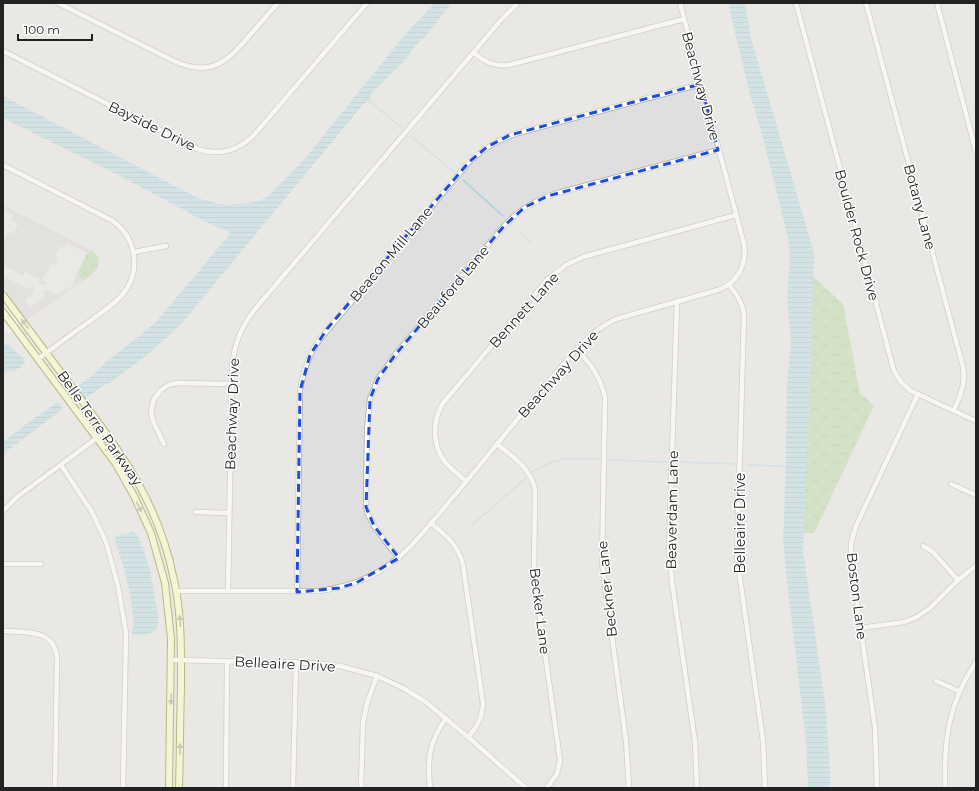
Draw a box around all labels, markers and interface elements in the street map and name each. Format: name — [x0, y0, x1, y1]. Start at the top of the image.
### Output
scale bar — [18, 16, 92, 42]
text: 100 m — [24, 22, 60, 37]
street label: Beachway Drive — [678, 30, 724, 142]
street label: Bayside Drive — [105, 97, 199, 155]
street label: Botany Lane — [900, 162, 940, 252]
street label: Boulder Rock Drive — [831, 167, 883, 303]
street label: Beacon Mill Lane — [346, 202, 436, 306]
street label: Beauford Lane — [413, 242, 493, 332]
street label: Bennett Lane — [485, 268, 563, 352]
one-way arrow — [21, 319, 29, 330]
street label: Beachway Drive — [514, 326, 602, 422]
street label: Beachway Drive — [221, 358, 243, 470]
street label: Belle Terre Parkway — [53, 367, 147, 489]
street label: Beaverdam Lane — [662, 450, 682, 570]
street label: Belleaire Drive — [731, 472, 749, 574]
one-way arrow — [136, 501, 142, 512]
street label: Beckner Lane — [593, 540, 621, 638]
street label: Boston Lane — [843, 551, 871, 641]
street label: Becker Lane — [526, 567, 554, 655]
one-way arrow — [177, 615, 183, 627]
street label: Belleaire Drive — [234, 652, 336, 676]
one-way arrow — [167, 693, 174, 705]
one-way arrow — [177, 742, 183, 755]

